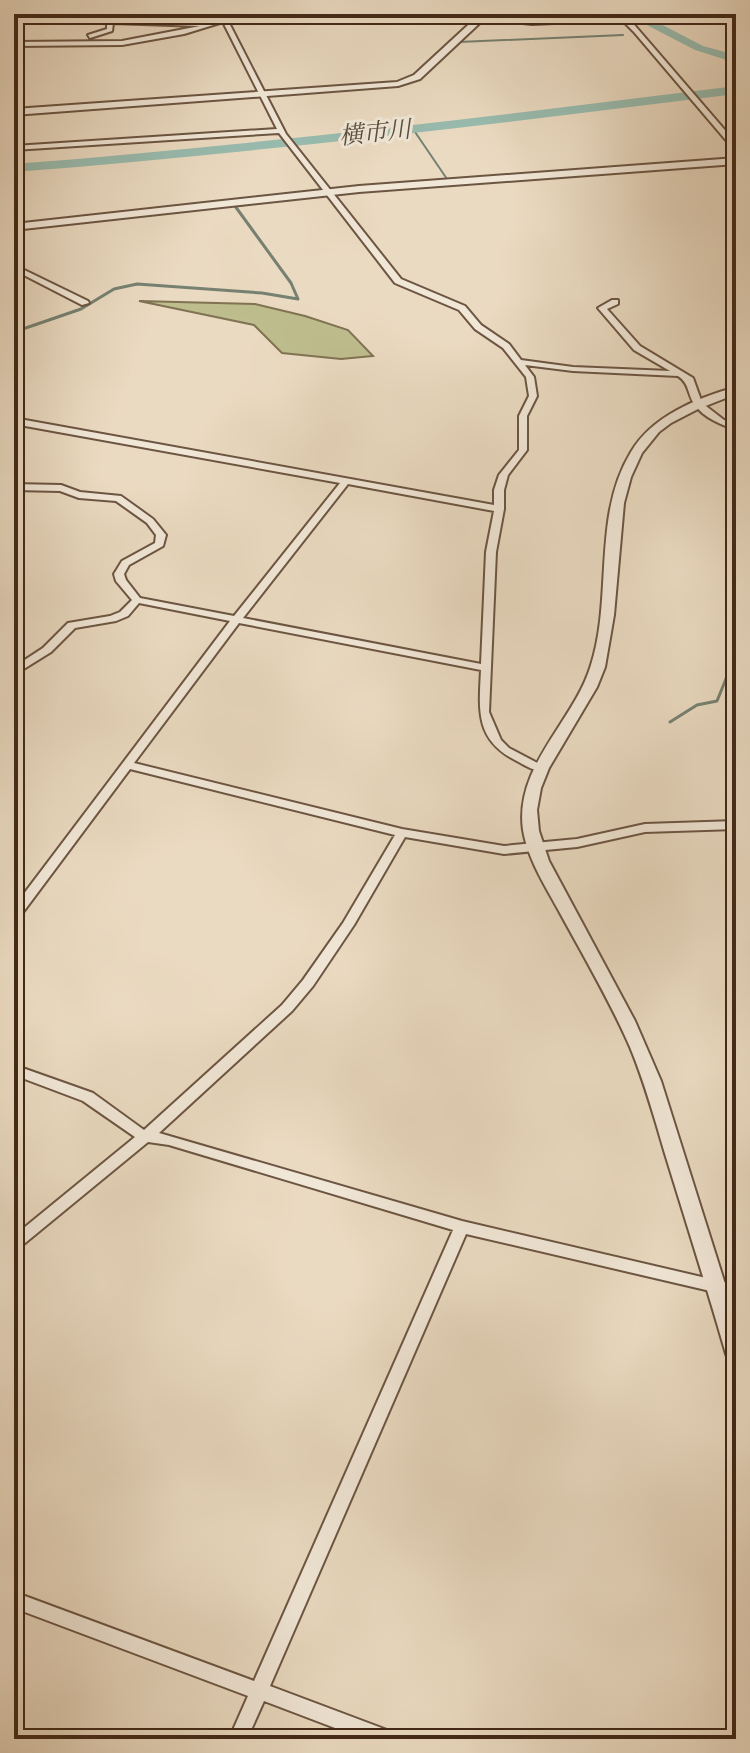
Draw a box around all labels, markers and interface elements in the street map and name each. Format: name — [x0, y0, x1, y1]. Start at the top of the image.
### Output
water label: 横市川 — [337, 113, 416, 153]

